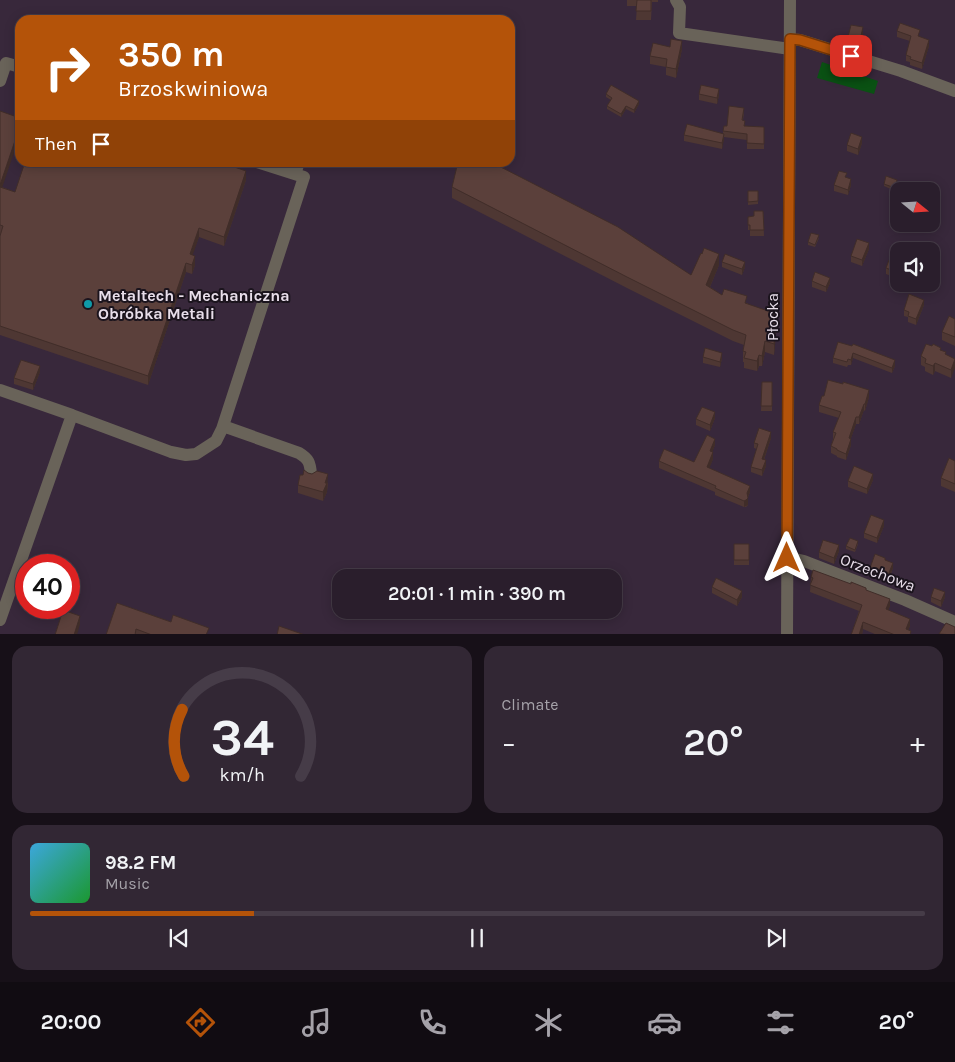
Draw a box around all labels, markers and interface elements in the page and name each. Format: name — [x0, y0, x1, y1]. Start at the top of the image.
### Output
text: 350 m — [118, 34, 224, 75]
icon: right — [35, 35, 100, 100]
pin — [830, 35, 872, 77]
icon: arrive — [837, 42, 865, 70]
text: Brzoskwiniowa — [118, 76, 268, 102]
icon: arrive — [87, 130, 115, 158]
text: Then — [35, 133, 77, 155]
north arrow — [890, 182, 940, 232]
map controls — [890, 182, 940, 292]
button: sound — [890, 242, 940, 292]
place label: Metaltech - Mechaniczna Obróbka Metali — [98, 286, 290, 323]
street label: Płocka — [763, 293, 782, 341]
marker: Metaltech - Mechaniczna Obróbka Metali — [82, 298, 94, 310]
position arrow — [760, 531, 812, 583]
street label: Orzechowa — [838, 549, 918, 595]
speed limit sign: 40 — [15, 554, 80, 619]
text: 20:01 · 1 min · 390 m — [388, 583, 566, 605]
text: Climate — [502, 695, 559, 714]
text: 34 — [210, 707, 273, 768]
text: 20° — [683, 720, 744, 765]
text: − — [502, 726, 516, 759]
text: + — [910, 726, 925, 759]
text: km/h — [219, 765, 264, 786]
text: 98.2 FM — [105, 852, 176, 874]
text: Music — [105, 874, 150, 893]
icon: previous — [165, 924, 193, 952]
icon: pause — [463, 924, 491, 952]
icon: next — [762, 924, 790, 952]
icon: directions — [183, 1005, 218, 1040]
icon: music — [299, 1005, 334, 1040]
icon: phone — [415, 1005, 450, 1040]
icon: climate — [531, 1005, 566, 1040]
icon: car — [647, 1005, 682, 1040]
icon: filters — [763, 1005, 798, 1040]
text: 20:00 — [41, 1009, 101, 1035]
text: 20° — [879, 1009, 914, 1035]

